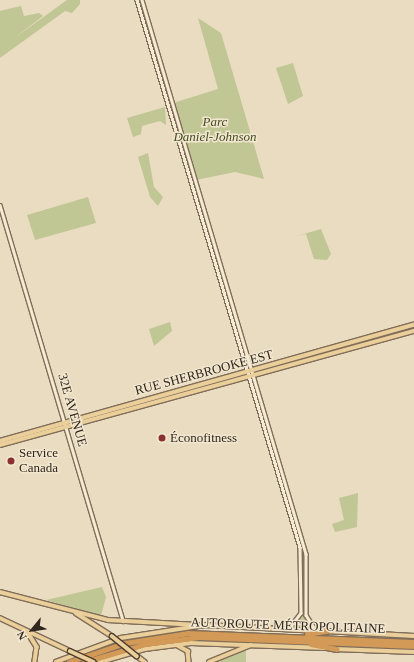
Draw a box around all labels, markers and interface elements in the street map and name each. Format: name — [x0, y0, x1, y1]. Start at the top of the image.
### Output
park label: Parc Daniel-Johnson — [173, 115, 257, 146]
street label: RUE SHERBROOKE EST — [133, 347, 275, 399]
street label: 32E AVENUE — [54, 371, 90, 449]
place label: Éconofitness — [170, 430, 237, 446]
marker: Éconofitness — [157, 433, 167, 443]
place label: Service Canada — [19, 446, 58, 477]
marker: Service Canada — [6, 456, 16, 466]
north arrow — [12, 610, 52, 650]
street label: AUTOROUTE MÉTROPOLITAINE — [190, 615, 386, 637]
text: N — [14, 629, 29, 642]

